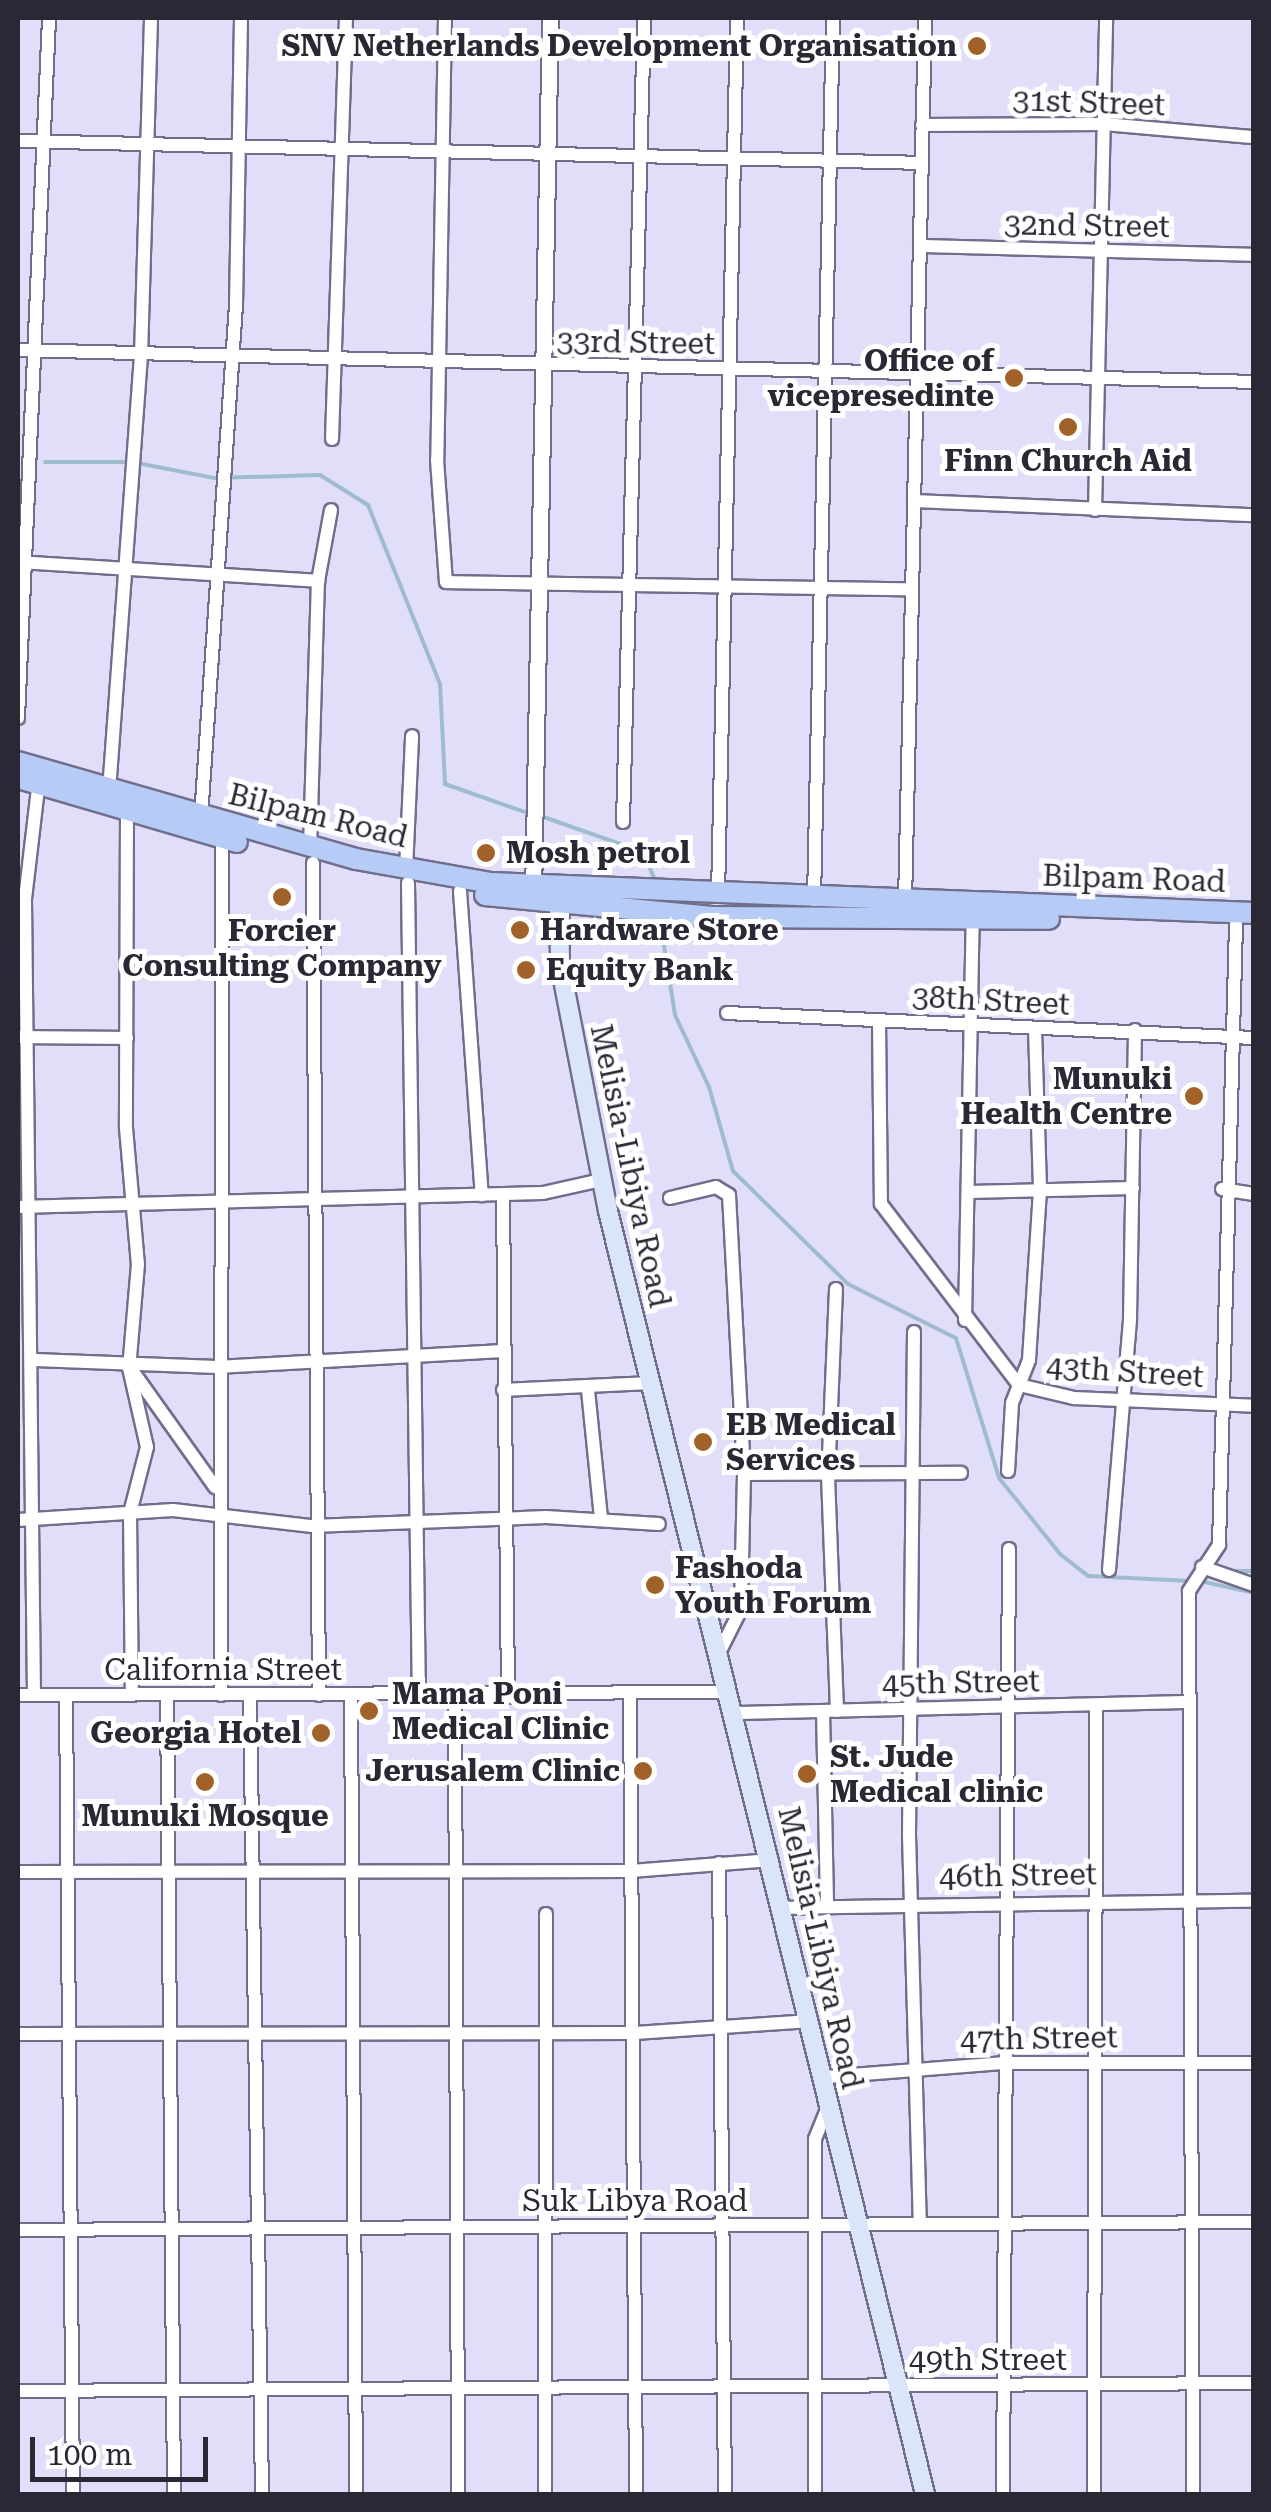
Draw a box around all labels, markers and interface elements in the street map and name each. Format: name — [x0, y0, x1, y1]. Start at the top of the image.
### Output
place label: SNV Netherlands Development Organisation — [282, 28, 957, 64]
marker: SNV Netherlands Development Organisation — [966, 35, 988, 57]
street label: 31st Street — [1012, 82, 1166, 124]
street label: 32nd Street — [1004, 207, 1170, 245]
street label: 33rd Street — [556, 324, 716, 362]
place label: Office of vicepresedinte — [768, 343, 994, 414]
marker: Office of vicepresedinte — [1003, 367, 1025, 389]
marker: Finn Church Aid — [1057, 416, 1079, 438]
place label: Finn Church Aid — [944, 443, 1192, 479]
street label: Bilpam Road — [225, 776, 411, 856]
place label: Mosh petrol — [506, 835, 690, 871]
marker: Mosh petrol — [475, 842, 497, 864]
street label: Bilpam Road — [1042, 858, 1226, 900]
marker: Forcier Consulting Company — [271, 886, 293, 908]
place label: Hardware Store — [540, 912, 779, 948]
place label: Forcier Consulting Company — [122, 913, 442, 984]
marker: Hardware Store — [509, 919, 531, 941]
place label: Equity Bank — [546, 952, 733, 988]
marker: Equity Bank — [515, 959, 537, 981]
street label: 38th Street — [911, 979, 1071, 1023]
street label: Melisia-Libiya Road — [582, 1021, 678, 1311]
place label: Munuki Health Centre — [961, 1061, 1172, 1132]
marker: Munuki Health Centre — [1181, 1083, 1207, 1109]
street label: 43th Street — [1045, 1349, 1205, 1395]
place label: EB Medical Services — [726, 1407, 896, 1478]
marker: EB Medical Services — [690, 1429, 716, 1455]
place label: Fashoda Youth Forum — [675, 1550, 871, 1620]
marker: Fashoda Youth Forum — [644, 1574, 666, 1596]
street label: California Street — [104, 1652, 342, 1688]
street label: 45th Street — [882, 1664, 1040, 1702]
place label: Mama Poni Medical Clinic — [392, 1676, 609, 1746]
marker: Mama Poni Medical Clinic — [356, 1698, 382, 1724]
place label: Georgia Hotel — [90, 1715, 301, 1751]
marker: Georgia Hotel — [310, 1722, 332, 1744]
place label: St. Jude Medical clinic — [830, 1739, 1043, 1810]
place label: Jerusalem Clinic — [366, 1753, 620, 1789]
marker: Jerusalem Clinic — [630, 1758, 656, 1784]
marker: St. Jude Medical clinic — [794, 1761, 820, 1787]
marker: Munuki Mosque — [194, 1771, 216, 1793]
place label: Munuki Mosque — [81, 1798, 329, 1834]
street label: Melisia-Libiya Road — [770, 1803, 870, 2093]
street label: 46th Street — [939, 1857, 1097, 1895]
street label: 47th Street — [960, 2020, 1118, 2058]
street label: Suk Libya Road — [522, 2183, 748, 2219]
street label: 49th Street — [909, 2342, 1067, 2378]
scale bar — [35, 2417, 212, 2479]
text: 100 m — [47, 2437, 132, 2472]

